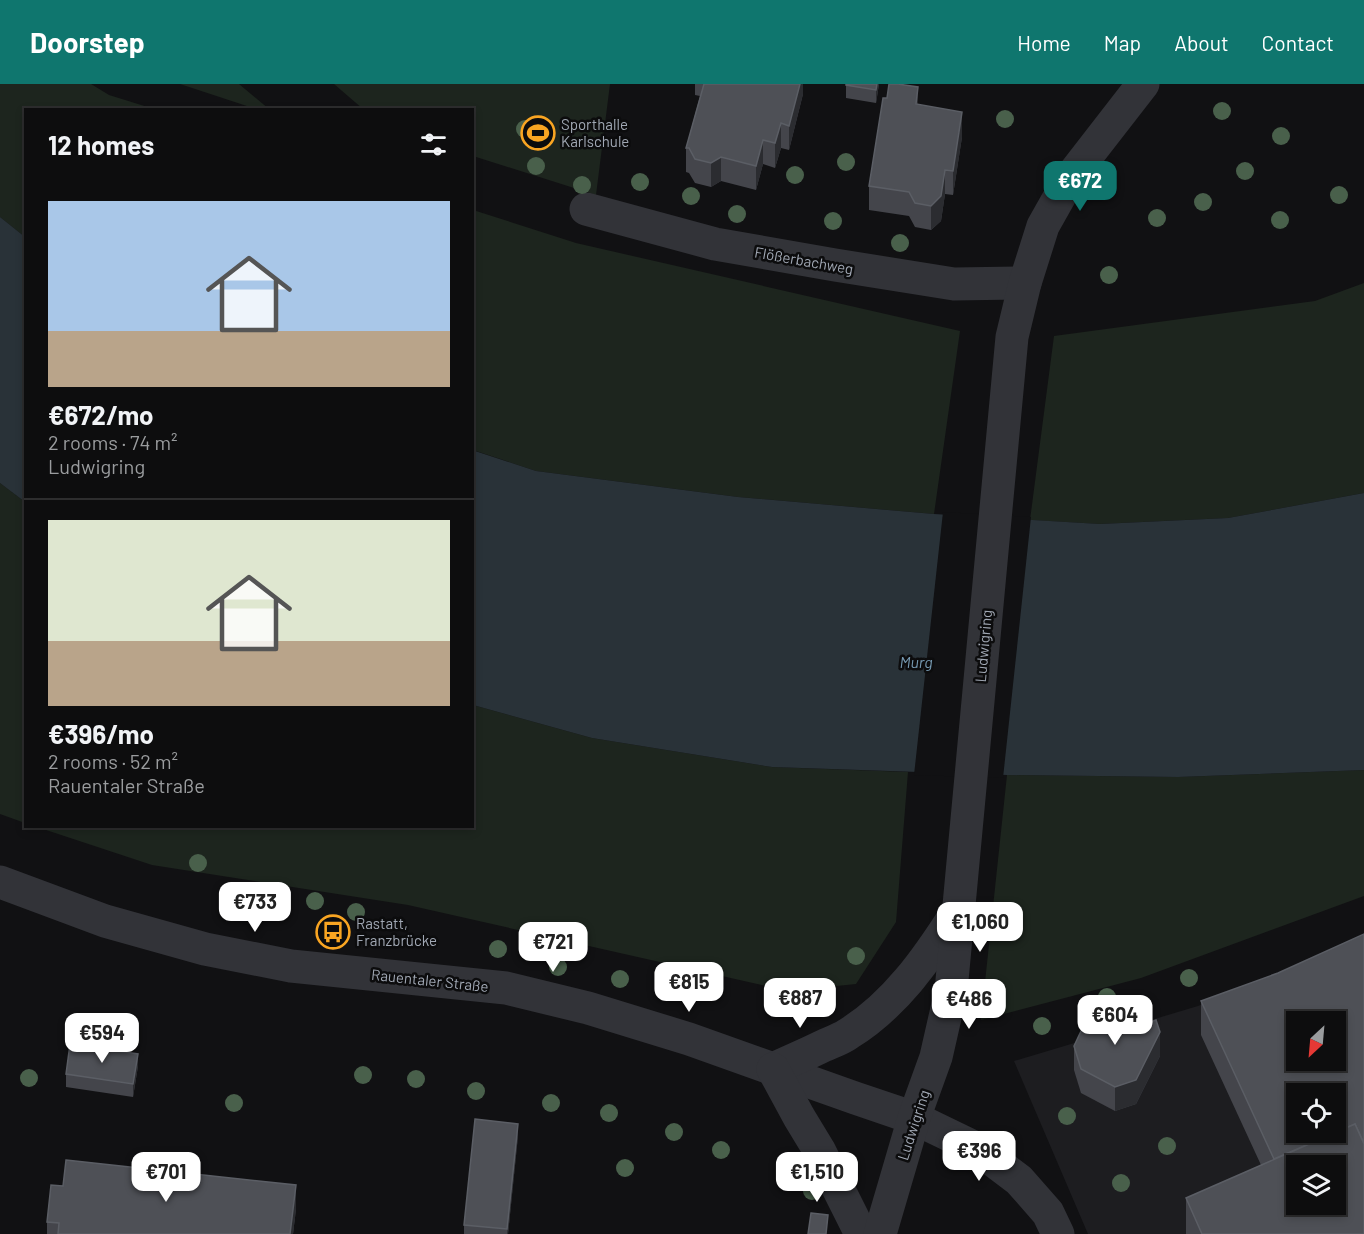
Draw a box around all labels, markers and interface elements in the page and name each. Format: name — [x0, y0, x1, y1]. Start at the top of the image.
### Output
text: Doorstep — [30, 25, 145, 59]
text: Home — [1017, 30, 1071, 55]
text: Map — [1104, 30, 1141, 55]
text: About — [1174, 30, 1229, 55]
text: Contact — [1262, 30, 1334, 55]
sports icon: Sporthalle Karlschule — [520, 115, 556, 151]
place label: Sporthalle Karlschule — [561, 115, 629, 150]
icon: filters — [417, 128, 450, 161]
text: 12 homes — [48, 129, 154, 160]
pin: €672 — [1044, 161, 1116, 212]
text: €672 — [1058, 168, 1102, 192]
icon: home — [195, 240, 303, 348]
street label: Flößerbachweg — [753, 242, 855, 278]
text: €672/mo — [48, 399, 154, 430]
text: 2 rooms · 74 m² — [48, 430, 178, 454]
text: Ludwigring — [48, 454, 145, 478]
icon: home — [195, 559, 303, 667]
street label: Ludwigring — [971, 609, 995, 683]
water label: Murg — [899, 652, 933, 671]
text: €396/mo — [48, 718, 154, 749]
text: 2 rooms · 52 m² — [48, 749, 178, 773]
text: Rauentaler Straße — [48, 773, 205, 797]
pin: €733 — [219, 882, 291, 933]
text: €733 — [233, 889, 277, 913]
pin: €1,060 — [931, 902, 1029, 953]
text: €1,060 — [951, 909, 1009, 933]
bus stop icon: Rastatt, Franzbrücke — [315, 914, 351, 950]
place label: Rastatt, Franzbrücke — [356, 914, 437, 949]
pin: €721 — [517, 922, 589, 973]
text: €721 — [533, 929, 573, 953]
pin: €815 — [653, 962, 725, 1013]
street label: Rauentaler Straße — [371, 965, 489, 995]
text: €815 — [668, 969, 710, 993]
pin: €887 — [764, 978, 836, 1029]
pin: €486 — [933, 979, 1005, 1030]
text: €887 — [778, 985, 822, 1009]
text: €486 — [946, 986, 992, 1010]
pin: €604 — [1079, 995, 1151, 1046]
text: €604 — [1092, 1002, 1138, 1026]
north arrow — [1286, 1011, 1346, 1071]
map controls — [1286, 1011, 1346, 1215]
pin: €594 — [66, 1013, 138, 1064]
text: €594 — [79, 1020, 125, 1044]
button: locate — [1286, 1083, 1346, 1143]
street label: Ludwigring — [893, 1088, 933, 1162]
pin: €396 — [943, 1131, 1015, 1182]
text: €396 — [957, 1138, 1001, 1162]
pin: €701 — [130, 1152, 202, 1203]
pin: €1,510 — [768, 1152, 866, 1203]
button: layers — [1286, 1155, 1346, 1215]
text: €701 — [146, 1159, 186, 1183]
text: €1,510 — [790, 1159, 844, 1183]

